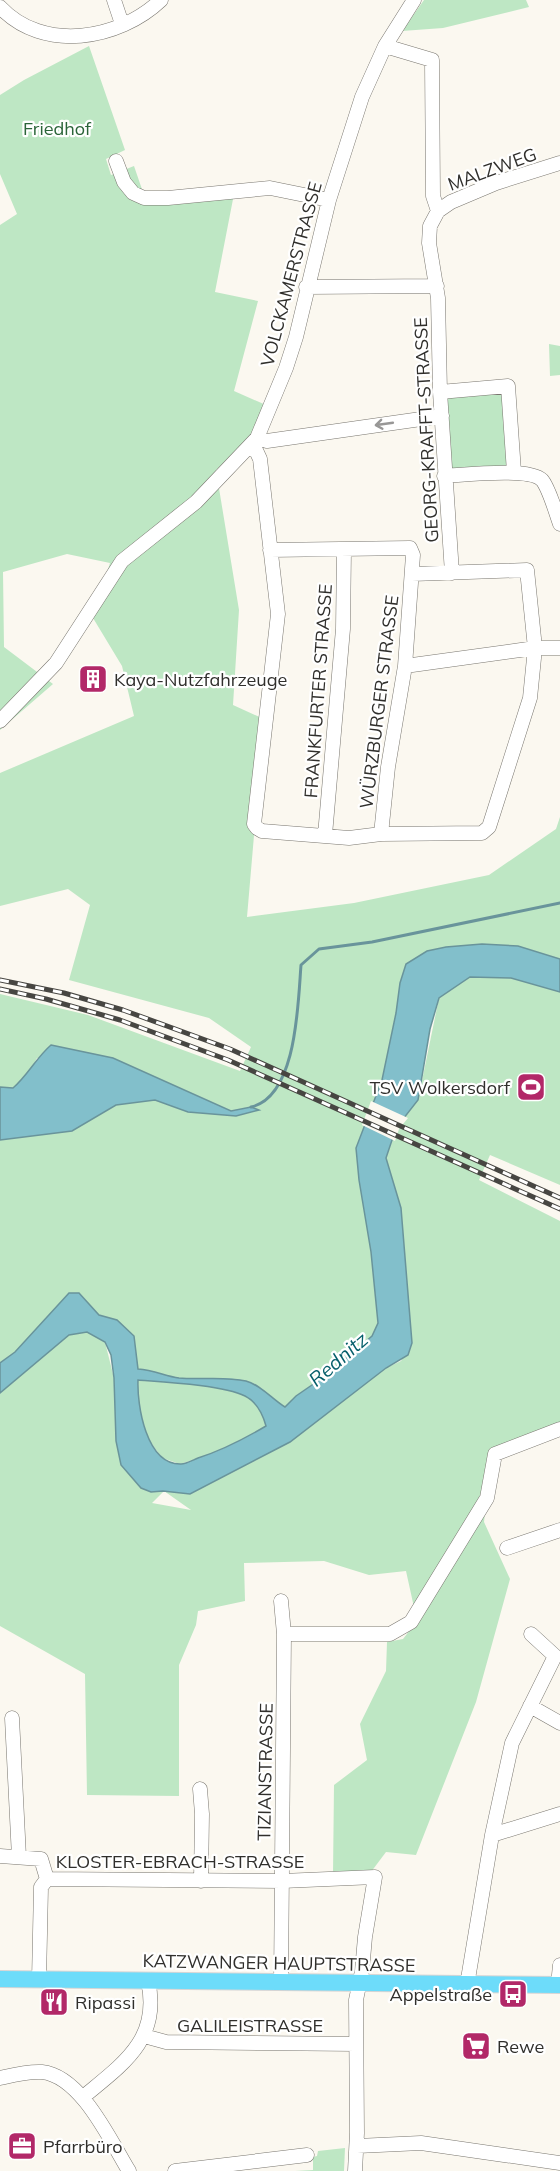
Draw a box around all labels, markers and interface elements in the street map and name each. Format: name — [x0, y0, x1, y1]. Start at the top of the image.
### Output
park label: Friedhof — [23, 117, 92, 140]
street label: MALZWEG — [444, 142, 540, 196]
street label: VOLCKAMERSTRASSE — [255, 179, 327, 369]
street label: GEORG-KRAFFT-STRASSE — [409, 317, 443, 543]
one-way arrow — [374, 419, 394, 430]
street label: FRANKFURTER STRASSE — [299, 583, 337, 799]
street label: WÜRZBURGER STRASSE — [354, 594, 404, 810]
building icon: Kaya-Nutzfahrzeuge — [77, 663, 109, 695]
place label: Kaya-Nutzfahrzeuge — [114, 668, 287, 691]
sports icon: TSV Wolkersdorf — [515, 1071, 547, 1103]
place label: TSV Wolkersdorf — [369, 1076, 511, 1099]
water label: Rednitz — [303, 1326, 373, 1392]
street label: TIZIANSTRASSE — [252, 1703, 278, 1841]
street label: KLOSTER-EBRACH-STRASSE — [56, 1850, 304, 1873]
street label: KATZWANGER HAUPTSTRASSE — [142, 1949, 416, 1977]
bus stop icon: Appelstraße — [497, 1978, 529, 2010]
place label: Appelstraße — [390, 1983, 492, 2006]
restaurant icon: Ripassi — [38, 1986, 70, 2018]
place label: Ripassi — [75, 1991, 135, 2014]
street label: GALILEISTRASSE — [177, 2014, 323, 2037]
supermarket icon: Rewe — [460, 2030, 492, 2062]
place label: Rewe — [497, 2035, 544, 2058]
office icon: Pfarrbüro — [6, 2130, 38, 2162]
place label: Pfarrbüro — [43, 2135, 122, 2158]

